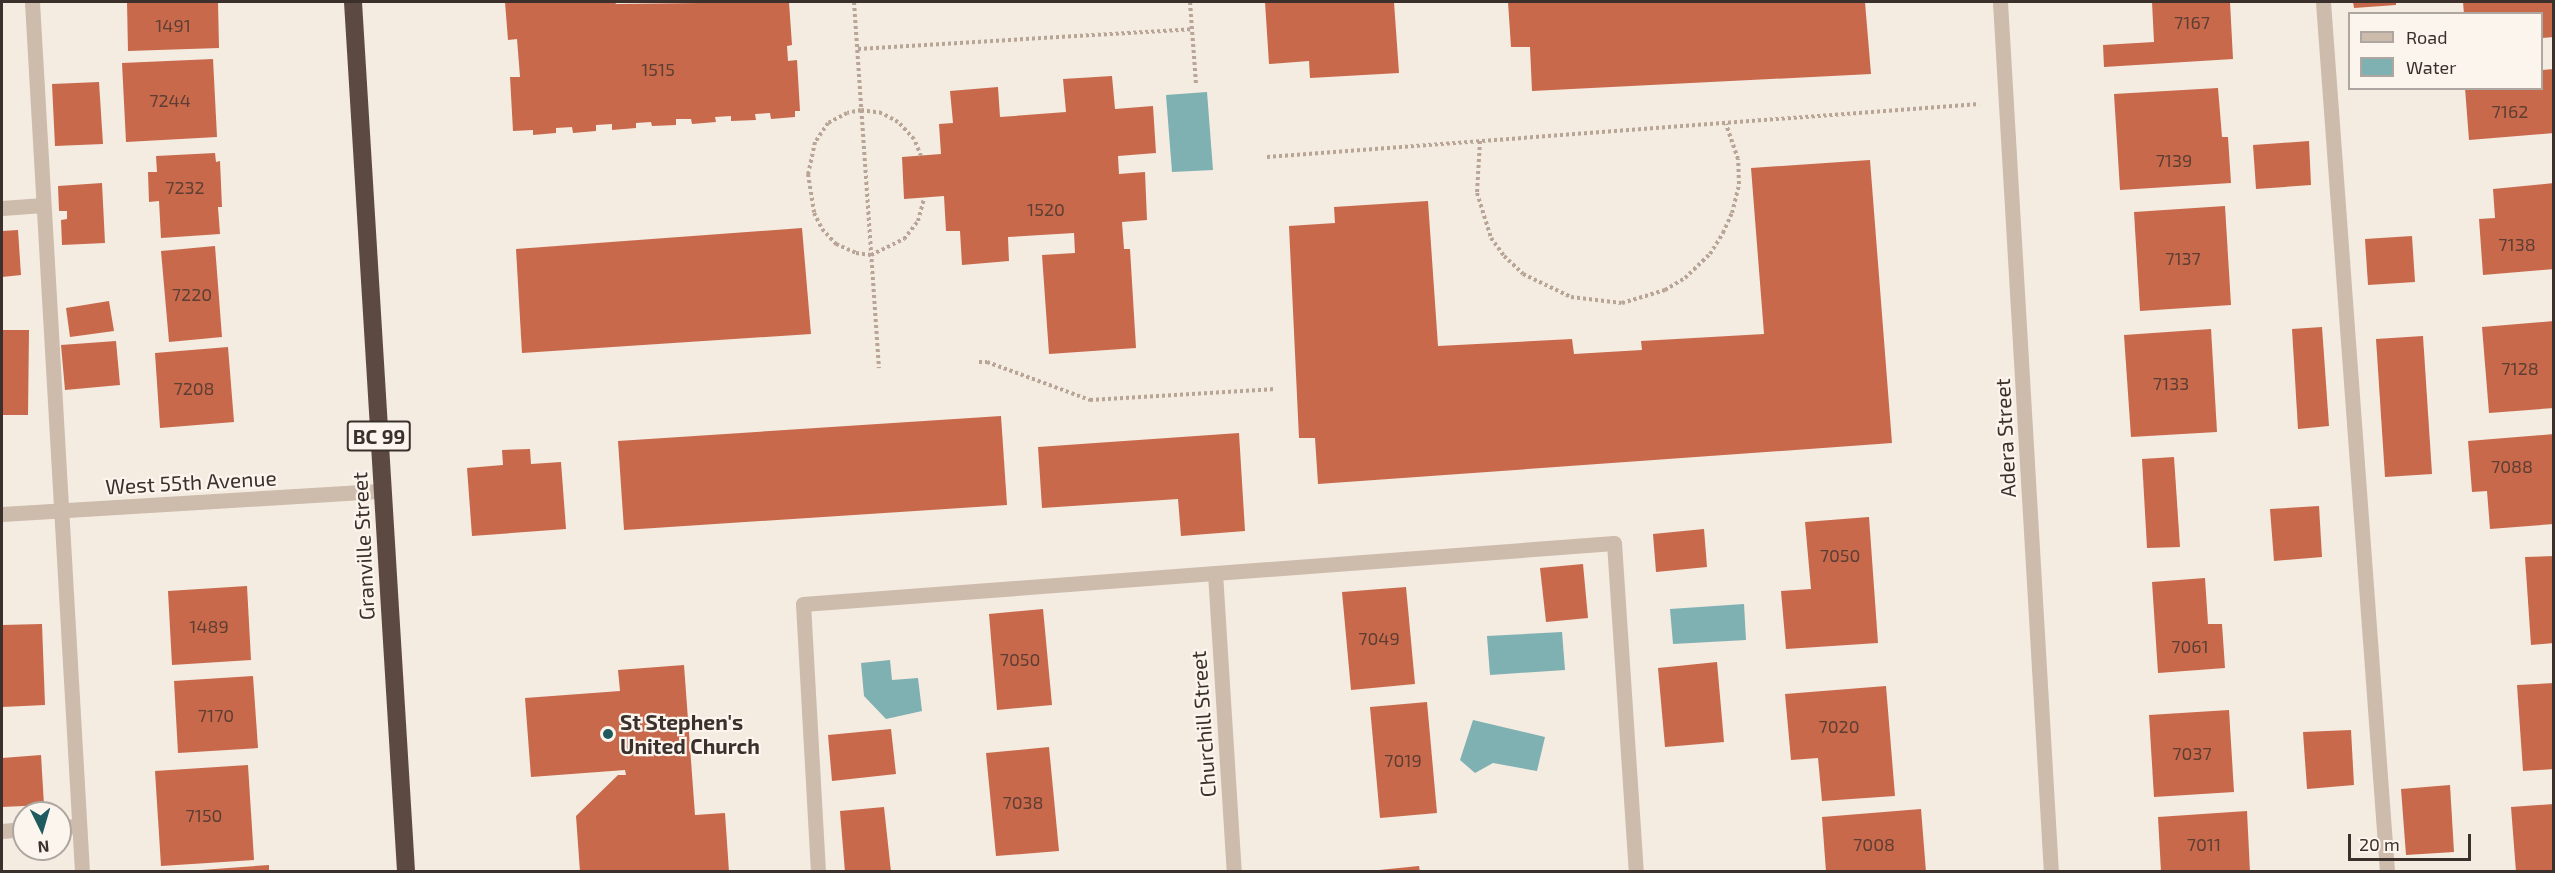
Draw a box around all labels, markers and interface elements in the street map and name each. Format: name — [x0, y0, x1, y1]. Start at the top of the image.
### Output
house number: 7167 — [2174, 11, 2210, 33]
legend — [2348, 12, 2543, 90]
house number: 1491 — [155, 14, 191, 36]
text: Road — [2406, 26, 2447, 48]
text: Water — [2406, 56, 2456, 78]
house number: 1515 — [641, 58, 675, 80]
house number: 7244 — [149, 89, 191, 111]
house number: 7162 — [2492, 100, 2528, 122]
house number: 7139 — [2156, 149, 2192, 171]
house number: 7232 — [165, 176, 205, 198]
house number: 1520 — [1027, 198, 1065, 220]
house number: 7138 — [2498, 233, 2536, 255]
house number: 7137 — [2165, 247, 2201, 269]
house number: 7220 — [172, 283, 212, 305]
house number: 7128 — [2501, 357, 2539, 379]
house number: 7133 — [2153, 372, 2189, 394]
house number: 7208 — [173, 377, 215, 399]
street label: Adera Street — [1989, 378, 2021, 498]
road number: BC 99 — [346, 419, 412, 453]
house number: 7088 — [2491, 455, 2533, 477]
street label: West 55th Avenue — [104, 465, 278, 499]
street label: Granville Street — [347, 471, 379, 621]
house number: 7050 — [1820, 544, 1860, 566]
house number: 1489 — [189, 615, 229, 637]
house number: 7049 — [1358, 627, 1400, 649]
house number: 7061 — [2171, 635, 2209, 657]
house number: 7050 — [1000, 648, 1040, 670]
street label: Churchill Street — [1185, 650, 1221, 798]
house number: 7170 — [198, 704, 234, 726]
place label: St Stephen's United Church — [620, 709, 760, 759]
house number: 7020 — [1818, 715, 1860, 737]
marker: St Stephen's United Church — [601, 727, 615, 741]
house number: 7037 — [2172, 742, 2212, 764]
house number: 7019 — [1384, 749, 1422, 771]
house number: 7038 — [1002, 791, 1044, 813]
north arrow — [12, 801, 72, 861]
house number: 7150 — [186, 804, 222, 826]
scale bar — [2351, 822, 2474, 860]
house number: 7008 — [1853, 833, 1895, 855]
house number: 7011 — [2187, 833, 2221, 855]
text: 20 m — [2359, 833, 2400, 855]
text: N — [37, 837, 50, 857]

